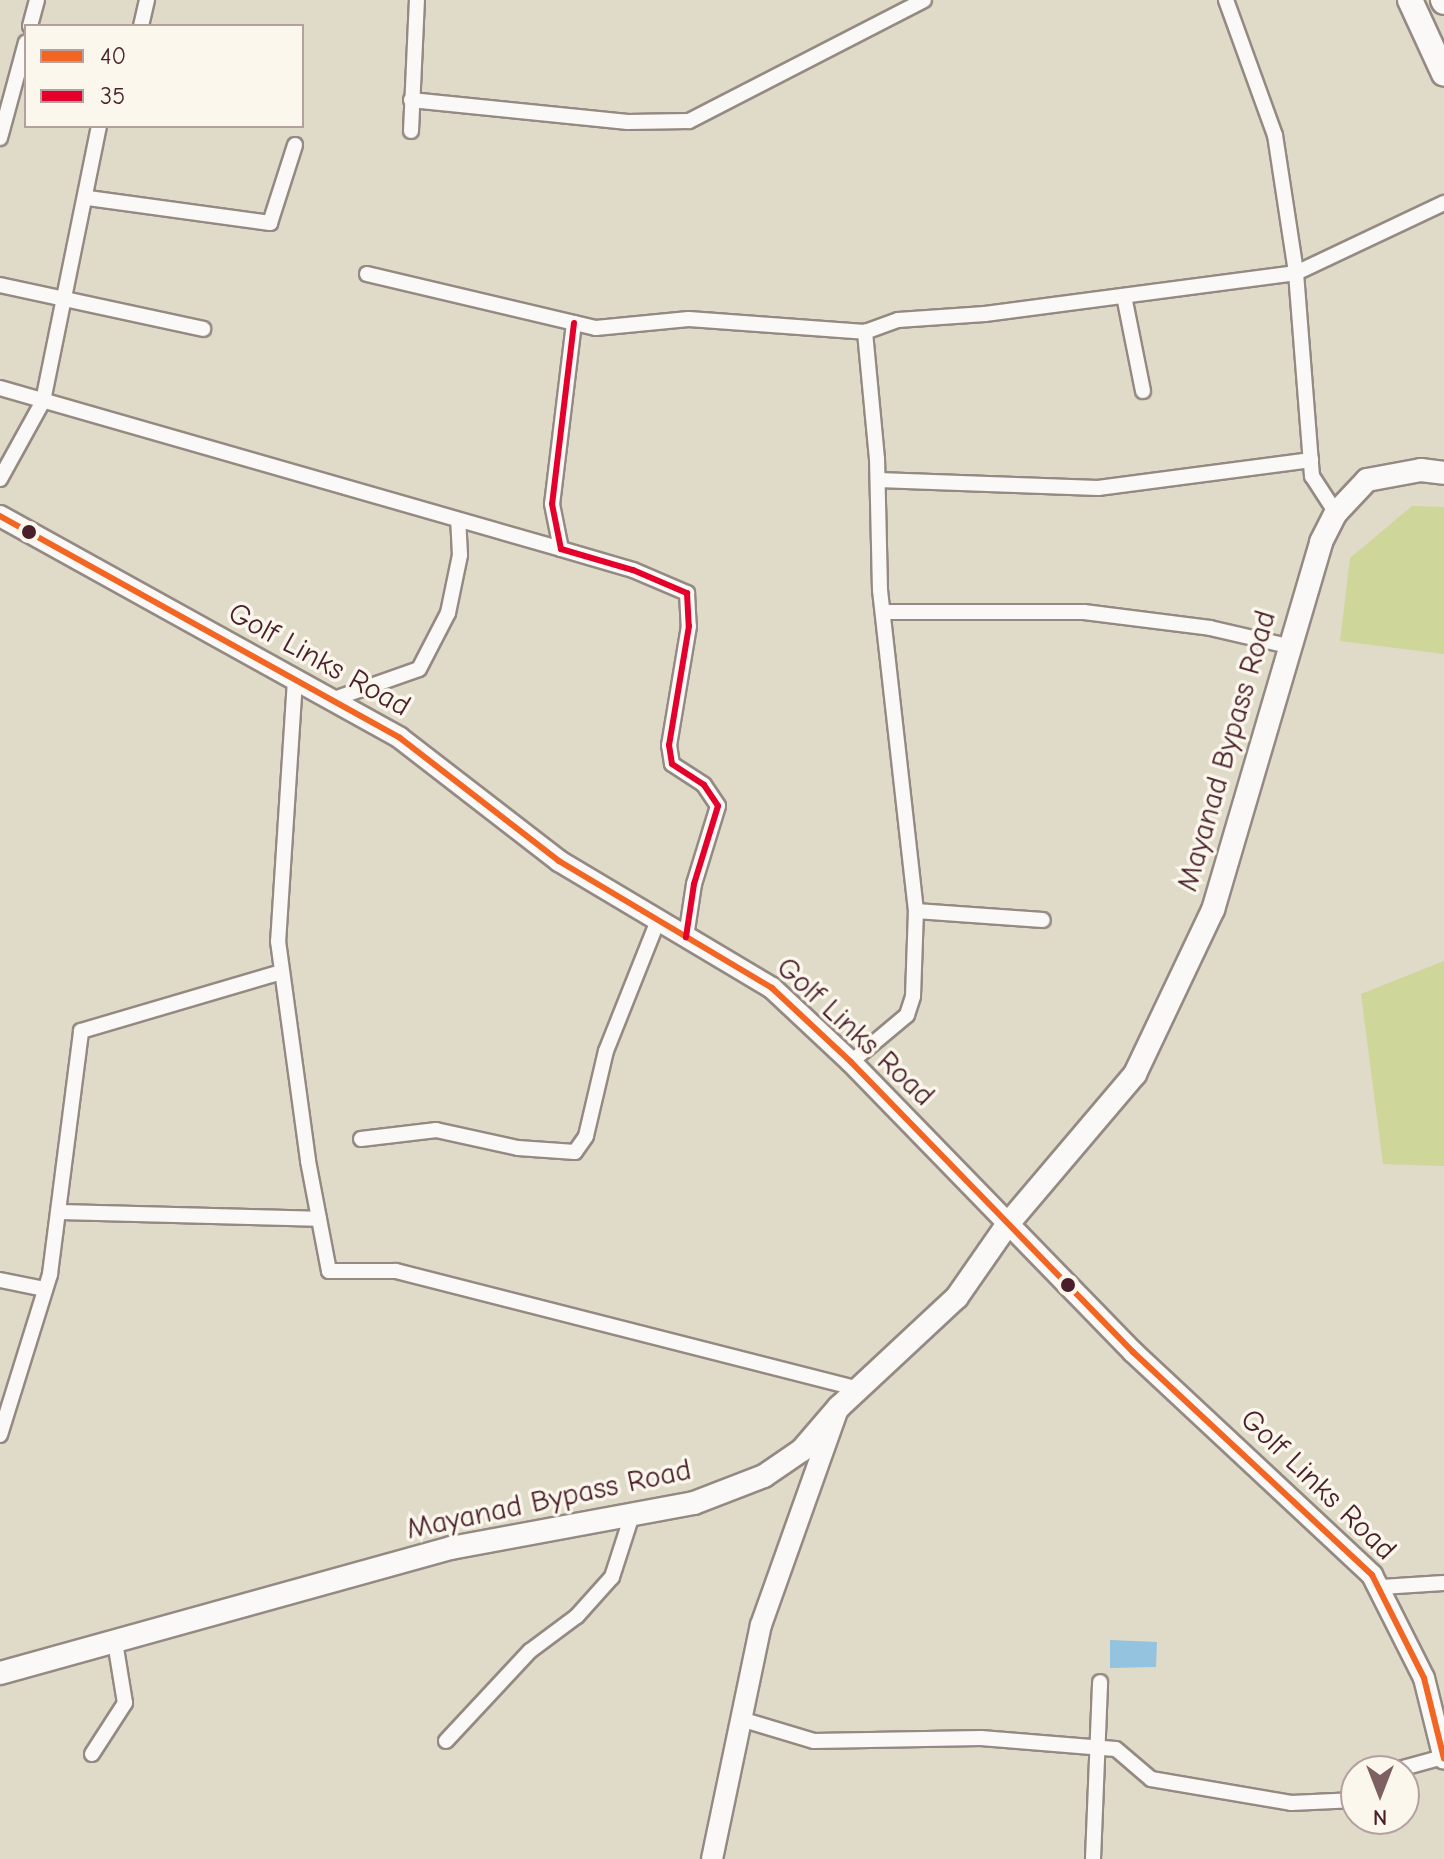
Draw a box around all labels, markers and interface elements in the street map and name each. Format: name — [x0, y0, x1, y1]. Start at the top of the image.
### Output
legend — [24, 24, 304, 128]
text: 40 — [100, 42, 126, 70]
text: 35 — [100, 82, 125, 110]
unlabelled marker — [21, 524, 37, 540]
street label: Golf Links Road — [222, 595, 416, 725]
street label: Mayanad Bypass Road — [1170, 607, 1284, 895]
street label: Golf Links Road — [769, 950, 941, 1114]
unlabelled marker — [1060, 1277, 1076, 1293]
street label: Golf Links Road — [1233, 1402, 1403, 1568]
street label: Mayanad Bypass Road — [403, 1452, 695, 1548]
north arrow — [1340, 1755, 1420, 1835]
text: N — [1373, 1804, 1387, 1830]

